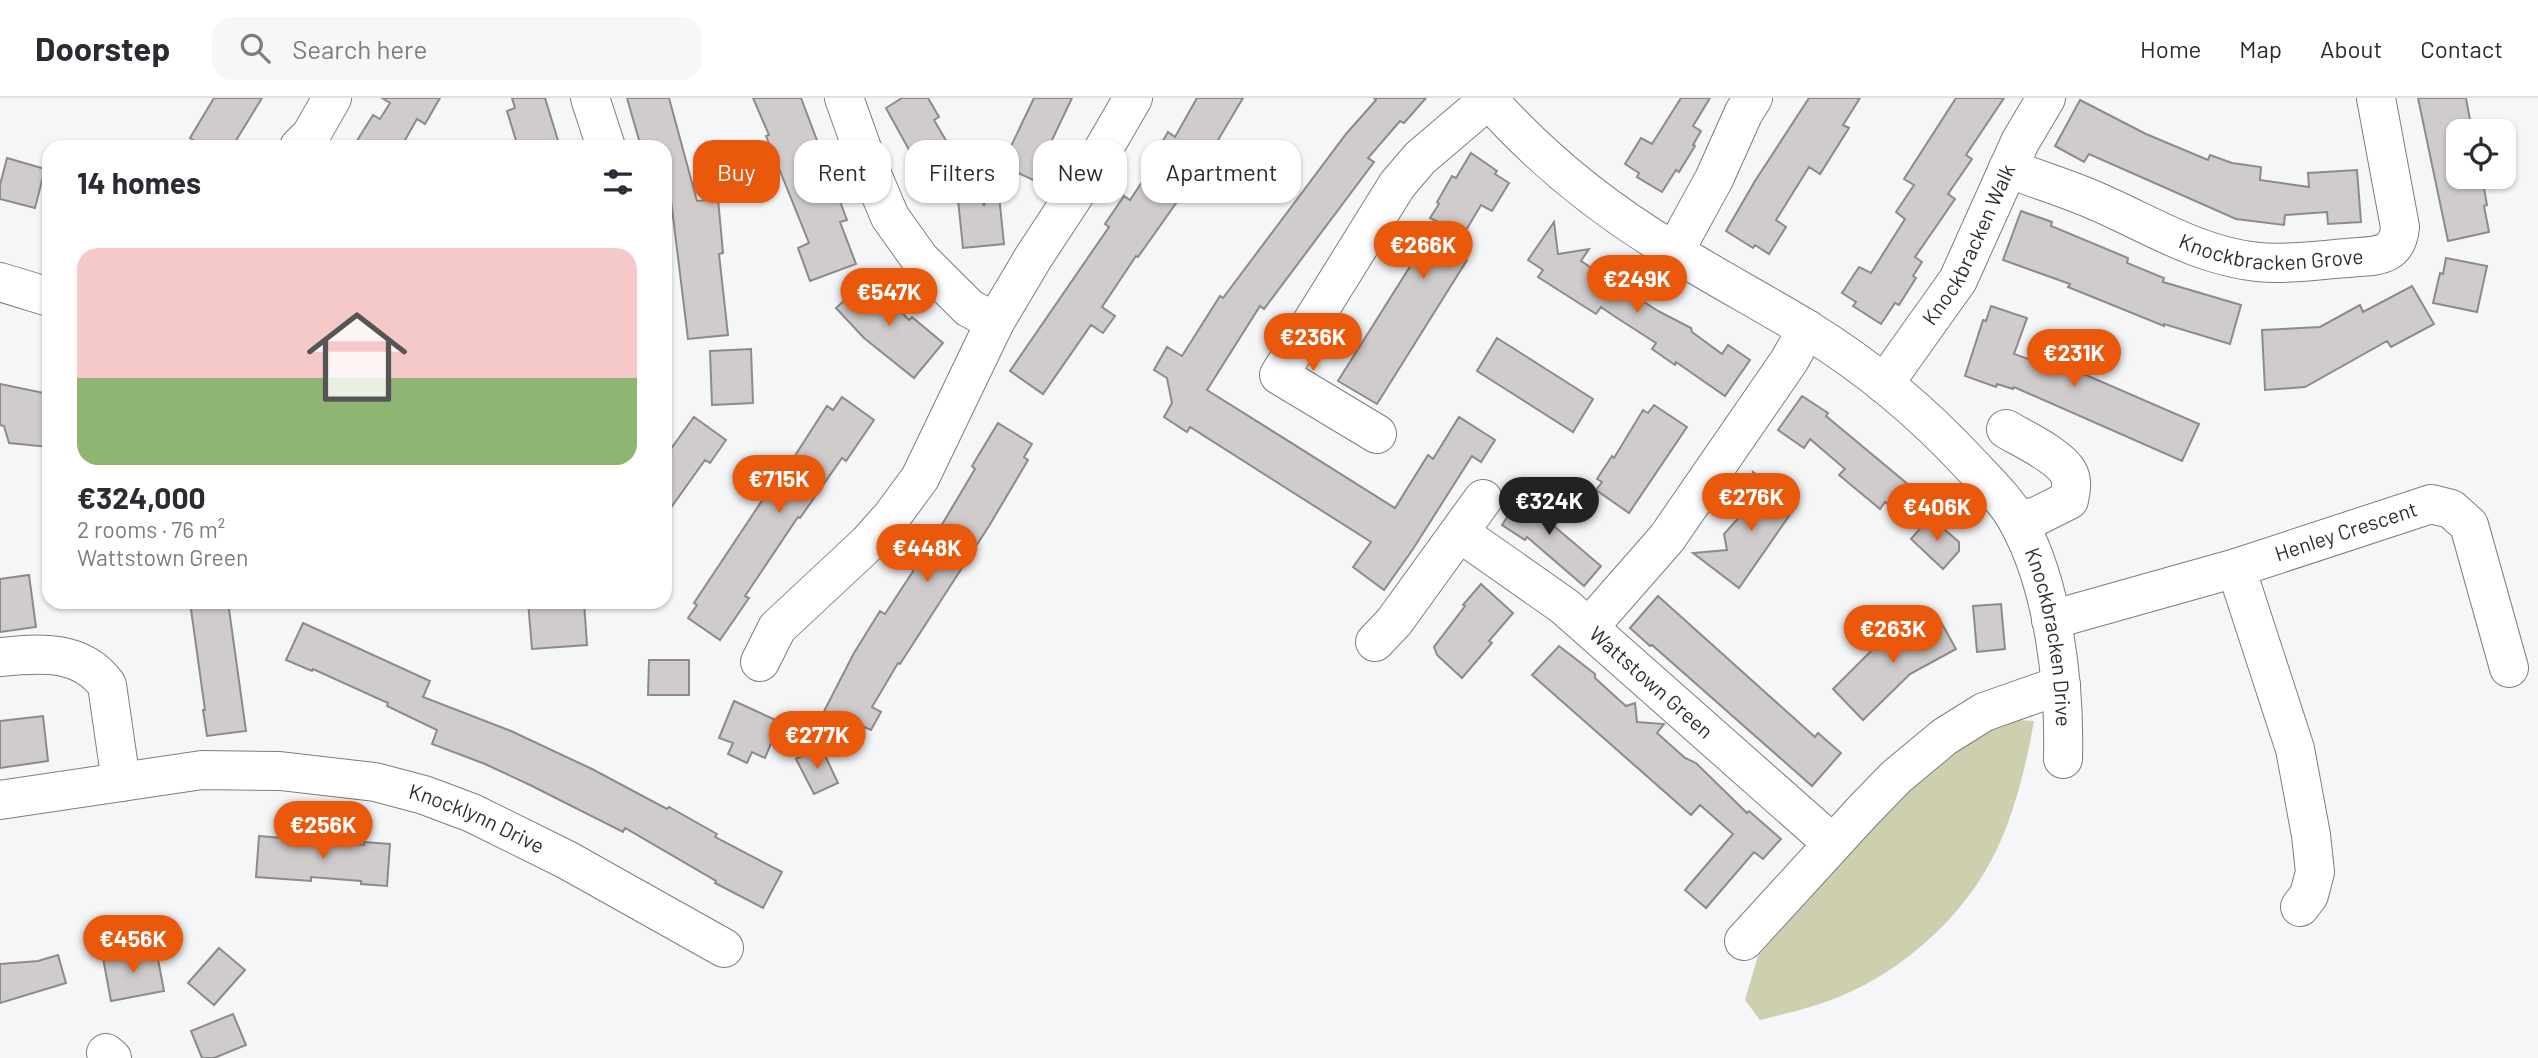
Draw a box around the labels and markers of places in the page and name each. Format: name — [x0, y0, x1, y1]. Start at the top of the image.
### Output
pin: €266K — [1374, 222, 1472, 281]
pin: €249K — [1588, 256, 1686, 315]
pin: €547K — [840, 268, 938, 328]
pin: €236K — [1264, 314, 1362, 373]
pin: €231K — [2025, 330, 2123, 389]
pin: €715K — [730, 456, 828, 515]
pin: €276K — [1702, 474, 1800, 533]
pin: €324K — [1500, 478, 1598, 537]
pin: €406K — [1888, 484, 1986, 543]
pin: €448K — [878, 524, 976, 584]
pin: €263K — [1844, 606, 1942, 665]
pin: €277K — [768, 712, 866, 771]
pin: €256K — [274, 802, 372, 861]
pin: €456K — [84, 916, 182, 975]

